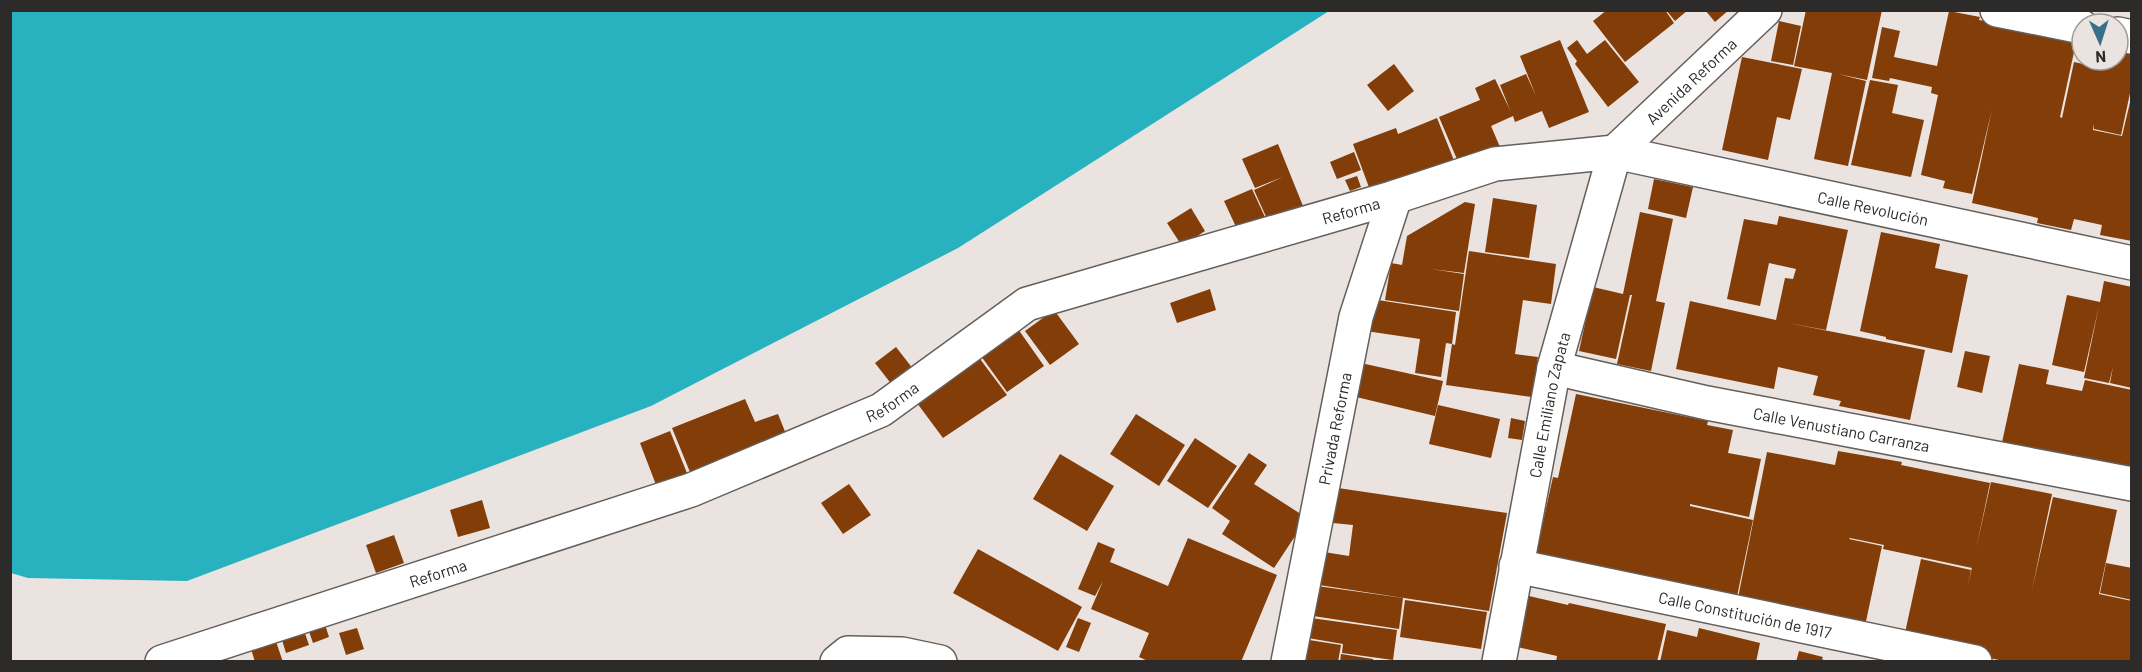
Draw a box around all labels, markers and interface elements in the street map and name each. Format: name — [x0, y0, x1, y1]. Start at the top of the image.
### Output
north arrow — [2070, 12, 2130, 72]
street label: Avenida Reforma — [1641, 33, 1740, 128]
text: N — [2095, 48, 2107, 67]
street label: Calle Revolución — [1816, 186, 1930, 229]
street label: Reforma — [1320, 192, 1382, 227]
street label: Calle Emiliano Zapata — [1524, 330, 1573, 479]
street label: Privada Reforma — [1314, 371, 1354, 486]
street label: Reforma — [863, 377, 921, 425]
street label: Calle Venustiano Carranza — [1752, 403, 1931, 455]
street label: Reforma — [407, 554, 469, 591]
street label: Calle Constitución de 1917 — [1657, 587, 1834, 641]

